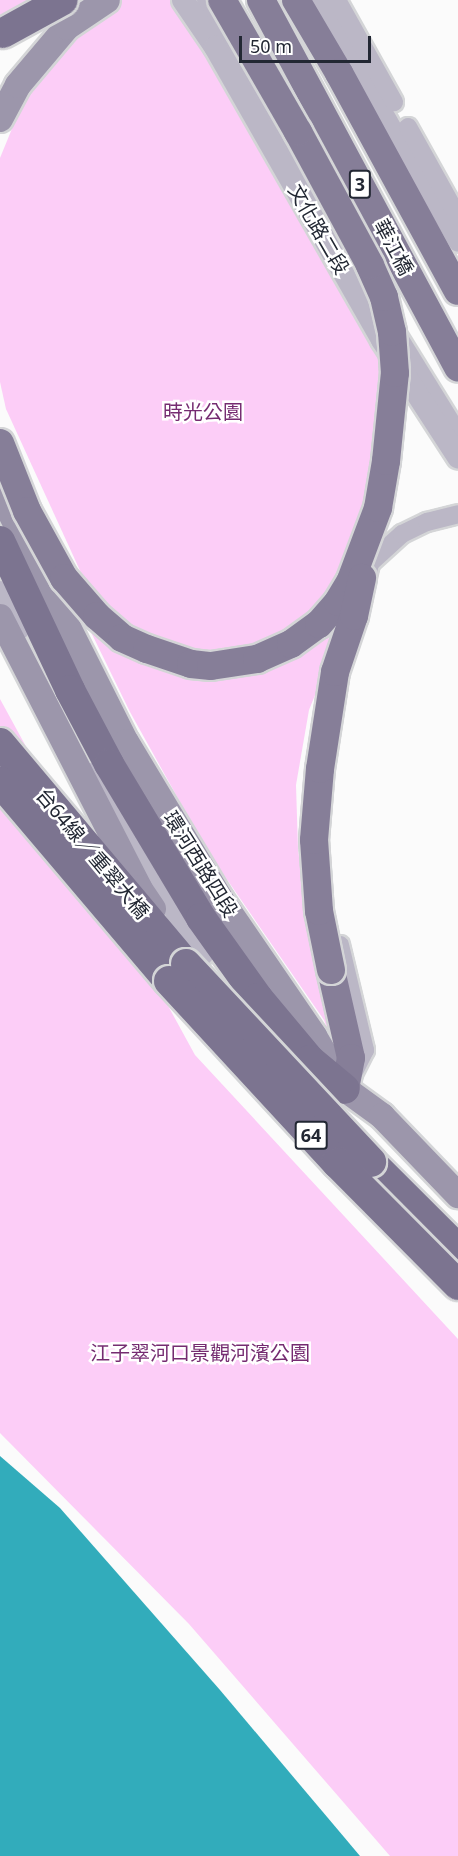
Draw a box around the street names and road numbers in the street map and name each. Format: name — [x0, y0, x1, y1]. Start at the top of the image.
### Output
road number: 3 — [348, 169, 372, 199]
street label: 文化路二段 — [284, 180, 354, 278]
street label: 華江橋 — [369, 215, 419, 279]
street label: 台64線／重翠大橋 — [31, 783, 155, 923]
street label: 環河西路四段 — [159, 807, 243, 921]
road number: 64 — [294, 1120, 328, 1150]

